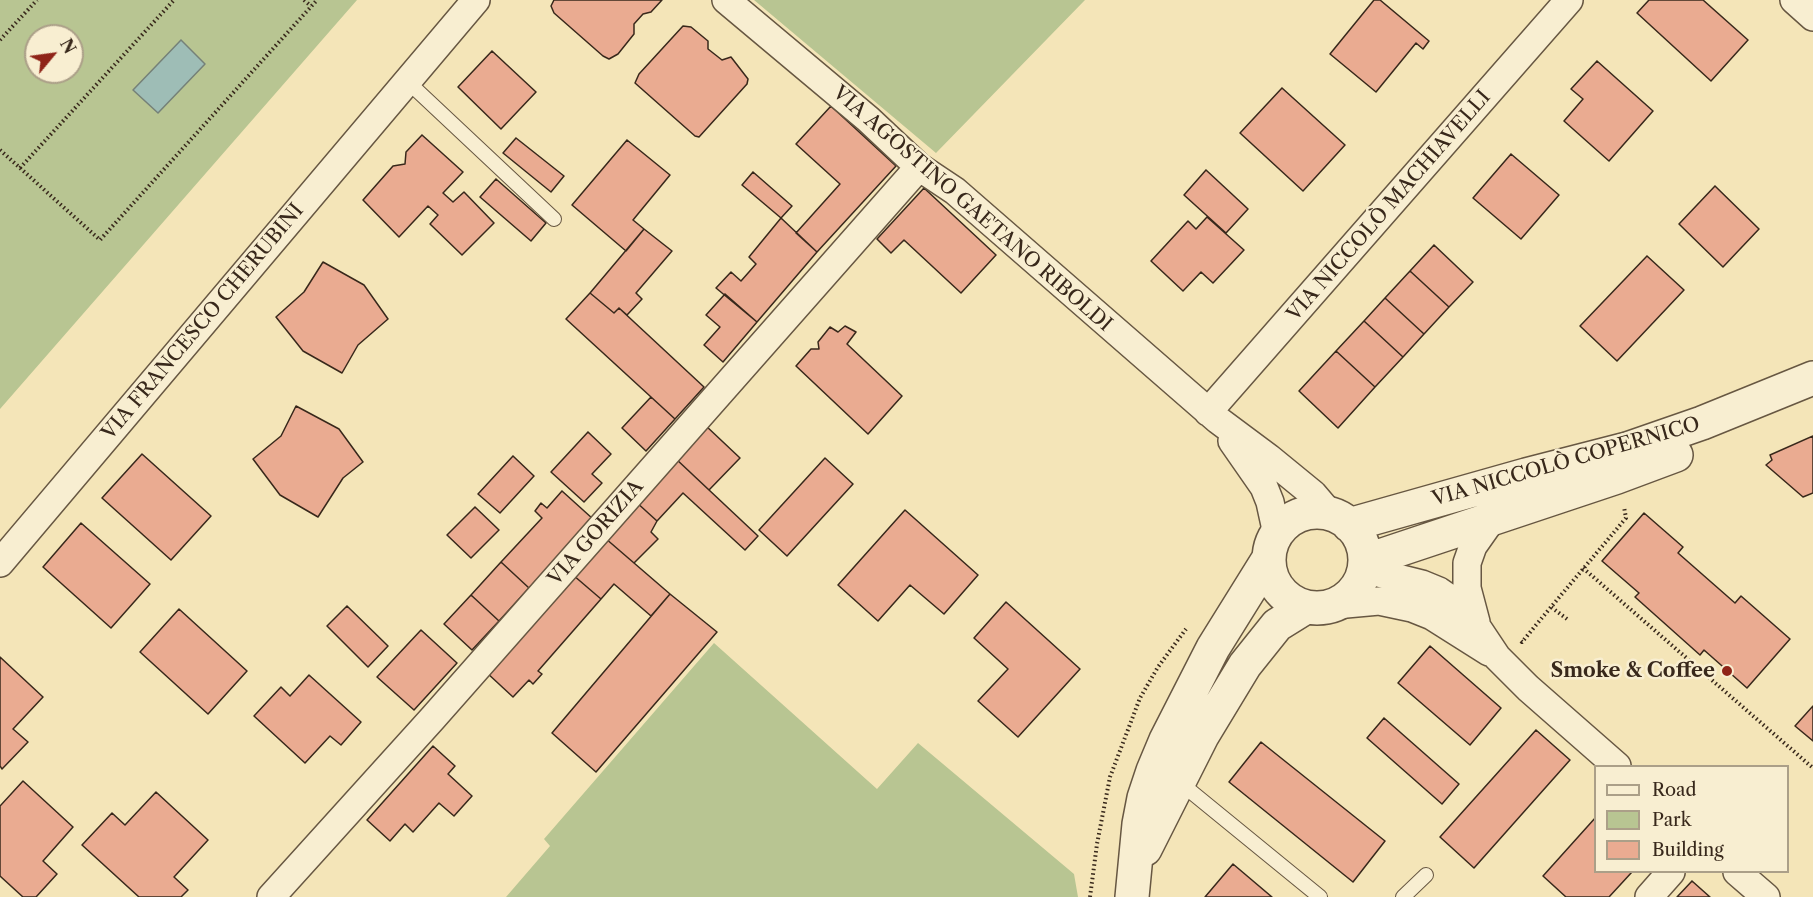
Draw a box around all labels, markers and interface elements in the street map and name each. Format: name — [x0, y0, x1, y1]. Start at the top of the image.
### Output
north arrow — [24, 24, 84, 84]
text: N — [56, 35, 80, 57]
street label: VIA AGOSTINO GAETANO RIBOLDI — [827, 81, 1117, 337]
street label: VIA NICCOLÒ MACHIAVELLI — [1282, 86, 1496, 326]
street label: VIA FRANCESCO CHERUBINI — [97, 199, 309, 445]
street label: VIA NICCOLÒ COPERNICO — [1429, 412, 1703, 512]
street label: VIA GORIZIA — [543, 475, 649, 591]
place label: Smoke & Coffee — [1550, 659, 1715, 683]
marker: Smoke & Coffee — [1720, 664, 1734, 678]
legend — [1594, 765, 1789, 873]
text: Road — [1652, 779, 1697, 801]
text: Park — [1652, 809, 1691, 831]
text: Building — [1652, 839, 1724, 861]

